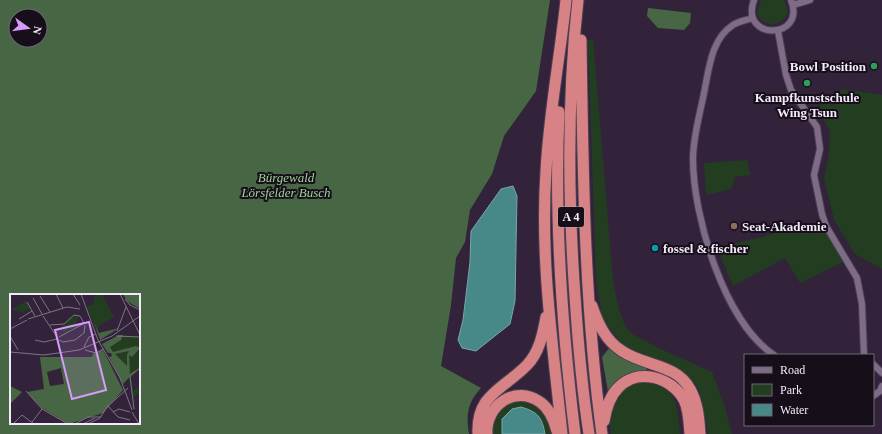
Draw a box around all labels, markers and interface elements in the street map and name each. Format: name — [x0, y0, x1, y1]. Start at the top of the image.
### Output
north arrow — [8, 8, 48, 48]
text: N — [31, 25, 44, 36]
place label: Bowl Position — [790, 59, 867, 74]
marker: Bowl Position — [869, 61, 879, 71]
marker: Kampfkunstschule Wing Tsun — [802, 78, 812, 88]
place label: Kampfkunstschule Wing Tsun — [755, 90, 860, 120]
park label: Bürgewald Lörsfelder Busch — [240, 170, 331, 200]
road number: A 4 — [558, 207, 584, 227]
place label: Seat-Akademie — [742, 219, 827, 234]
marker: Seat-Akademie — [729, 221, 739, 231]
place label: fossel & fischer — [663, 241, 748, 256]
marker: fossel & fischer — [650, 243, 660, 253]
inset map — [10, 294, 140, 424]
legend — [744, 354, 874, 426]
text: Road — [780, 363, 805, 377]
text: Park — [780, 383, 802, 397]
text: Water — [780, 403, 808, 417]

